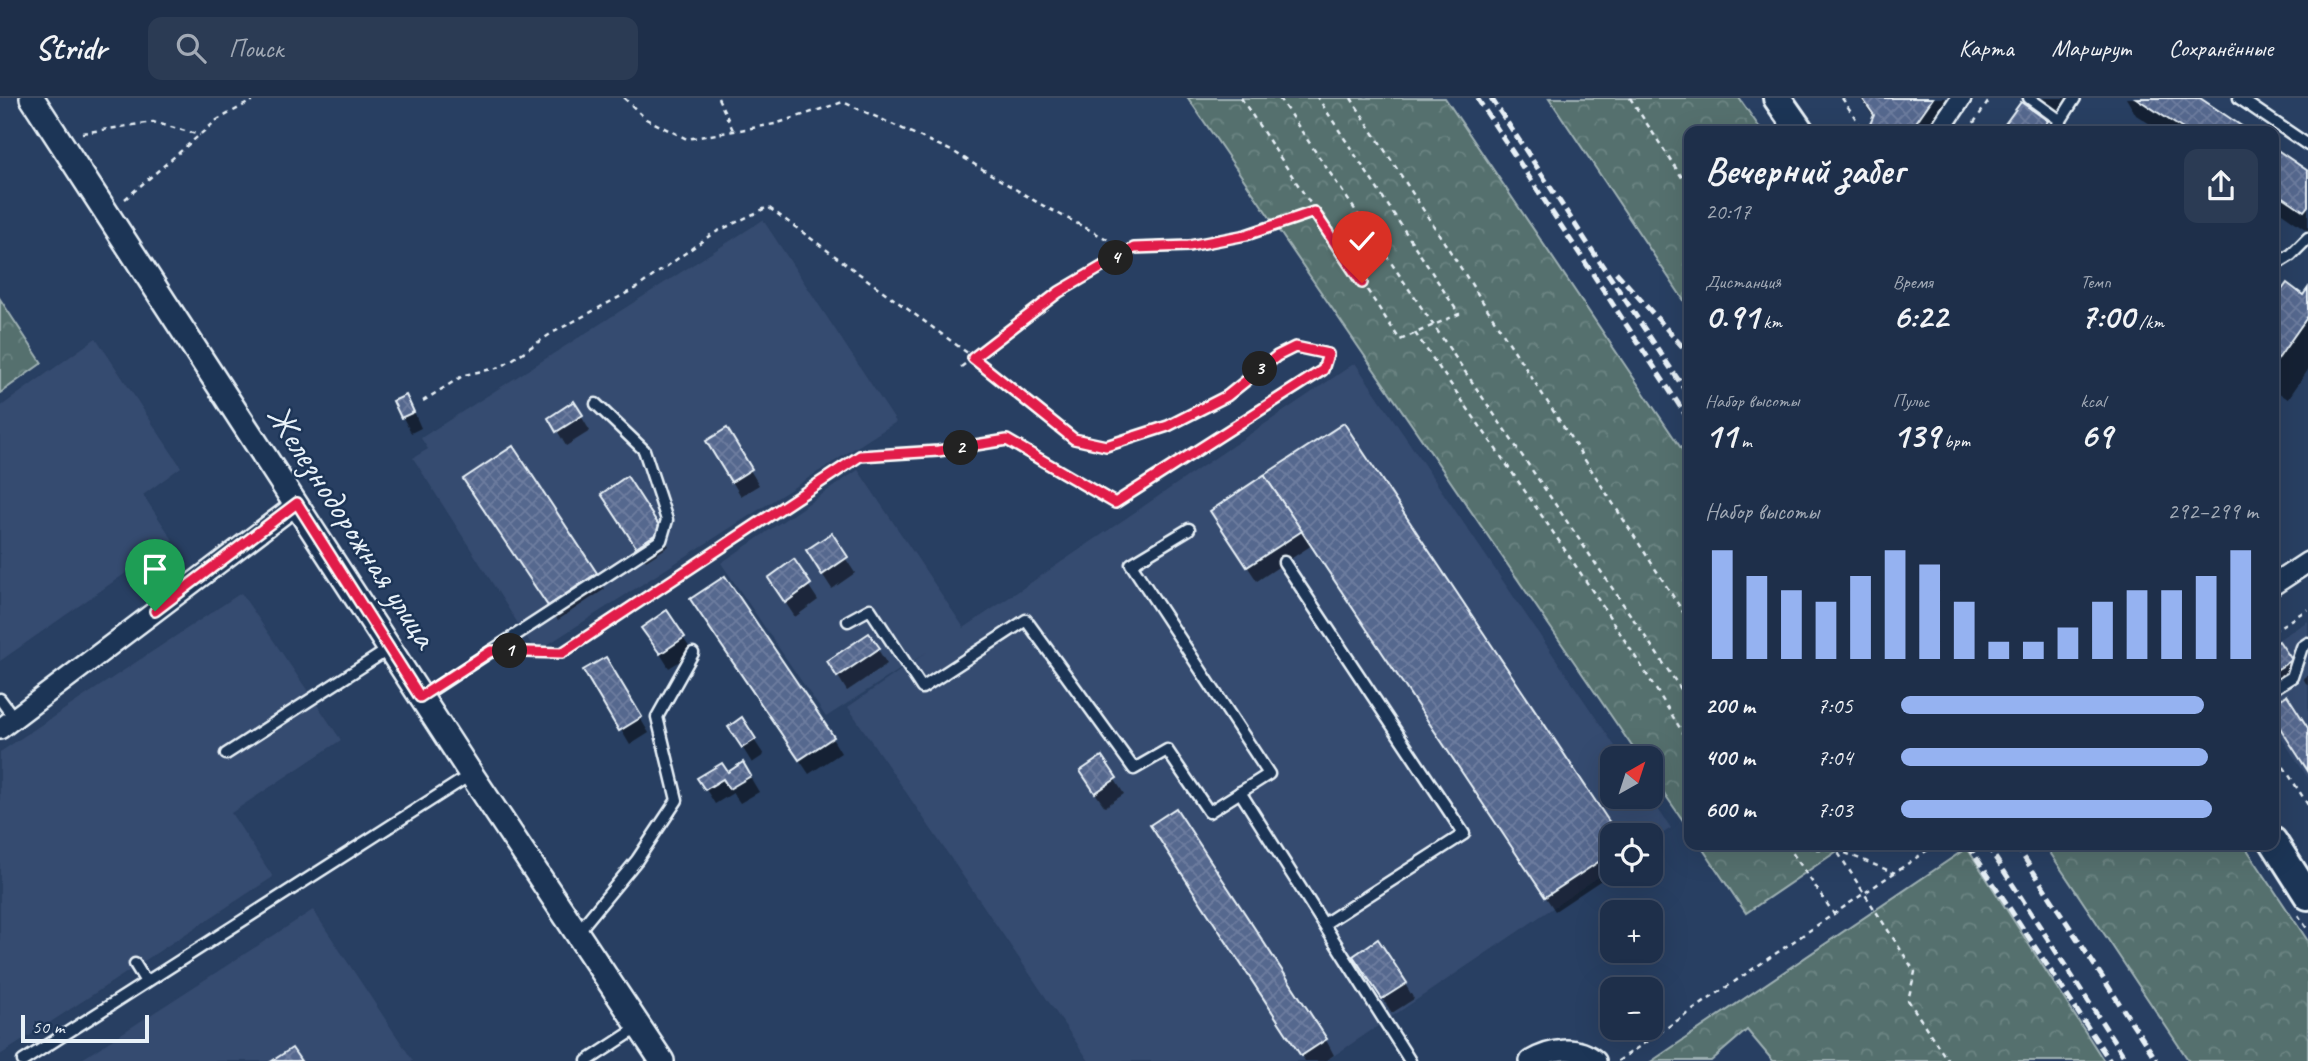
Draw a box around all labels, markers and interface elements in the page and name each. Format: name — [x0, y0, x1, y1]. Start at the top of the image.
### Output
search box — [148, 17, 638, 80]
text: Stridr — [35, 27, 106, 69]
icon: search — [172, 29, 210, 67]
text: Поиск — [228, 32, 283, 65]
text: Карта — [1959, 33, 2014, 63]
text: Маршрут — [2052, 33, 2131, 63]
text: Сохранённые — [2169, 33, 2273, 63]
text: Вечерний забег — [1705, 147, 1904, 194]
button: share — [2184, 149, 2258, 223]
text: 20:17 — [1705, 197, 1751, 226]
pin — [1332, 211, 1392, 283]
icon: check — [1343, 222, 1381, 260]
pin: 4 — [1098, 240, 1134, 276]
text: 4 — [1111, 245, 1120, 269]
text: Дистанция — [1705, 270, 1781, 294]
text: Время — [1893, 270, 1933, 294]
text: Темп — [2080, 270, 2111, 294]
text: 0.91 — [1705, 294, 1759, 339]
text: 6:22 — [1893, 294, 1948, 339]
text: 7:00 — [2080, 294, 2134, 339]
text: km — [1759, 310, 1782, 334]
text: /km — [2134, 310, 2164, 334]
pin: 3 — [1242, 352, 1278, 386]
text: 3 — [1255, 356, 1264, 380]
text: Набор высоты — [1705, 389, 1799, 413]
text: Пульс — [1893, 389, 1929, 413]
text: kcal — [2080, 389, 2105, 413]
street label: Железнодорожная улица — [256, 396, 449, 659]
text: 11 — [1705, 413, 1737, 458]
text: 139 — [1893, 413, 1940, 458]
text: 69 — [2080, 413, 2112, 458]
text: m — [1737, 429, 1752, 453]
text: bpm — [1940, 429, 1970, 453]
pin: 2 — [944, 430, 978, 466]
text: 2 — [956, 435, 965, 459]
text: Набор высоты — [1705, 497, 1819, 526]
text: 292–299 m — [2167, 497, 2258, 526]
pin — [125, 539, 185, 611]
icon: arrive — [136, 550, 174, 588]
pin: 1 — [492, 634, 528, 668]
text: 1 — [505, 638, 514, 662]
text: 200 m — [1705, 691, 1755, 720]
text: 7:05 — [1817, 691, 1853, 720]
text: 400 m — [1705, 743, 1755, 772]
text: 7:04 — [1817, 743, 1853, 772]
north arrow — [1600, 746, 1662, 808]
map controls — [1600, 746, 1663, 1040]
text: 600 m — [1705, 795, 1755, 824]
text: 7:03 — [1817, 795, 1853, 824]
button: locate — [1600, 823, 1663, 886]
button: + — [1600, 900, 1663, 963]
button: − — [1600, 977, 1663, 1040]
scale bar — [21, 1012, 149, 1044]
text: 50 m — [32, 1015, 64, 1039]

